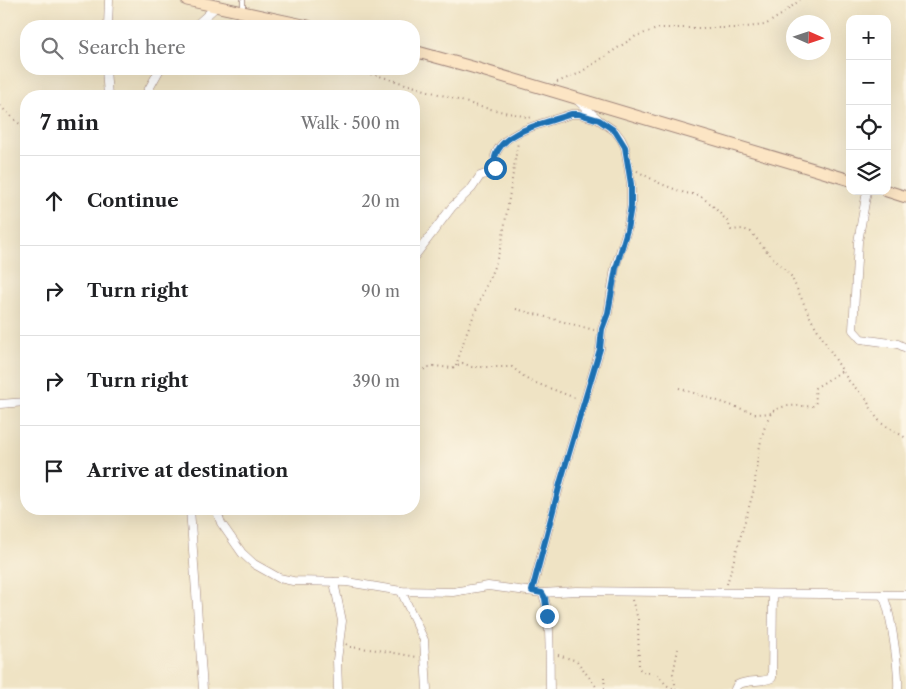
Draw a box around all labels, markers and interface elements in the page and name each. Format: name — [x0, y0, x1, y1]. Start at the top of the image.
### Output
north arrow — [786, 15, 831, 60]
map controls — [846, 15, 891, 195]
button: + — [846, 15, 891, 60]
search box — [20, 20, 420, 75]
icon: search — [38, 34, 66, 62]
text: Search here — [78, 36, 186, 59]
button: − — [846, 60, 891, 105]
button: locate — [846, 105, 891, 150]
text: 7 min — [40, 110, 99, 135]
text: Walk · 500 m — [301, 113, 400, 133]
button: layers — [846, 150, 891, 195]
route start — [484, 157, 507, 180]
icon: ahead — [40, 187, 68, 215]
text: Continue — [87, 189, 179, 212]
text: 20 m — [361, 191, 400, 211]
icon: right — [40, 277, 68, 305]
text: Turn right — [87, 279, 188, 302]
text: 90 m — [361, 281, 400, 301]
icon: right — [40, 367, 68, 395]
text: Turn right — [87, 369, 188, 392]
text: 390 m — [353, 371, 400, 391]
icon: arrive — [40, 457, 68, 485]
text: Arrive at destination — [87, 459, 288, 482]
route end — [536, 605, 559, 628]

